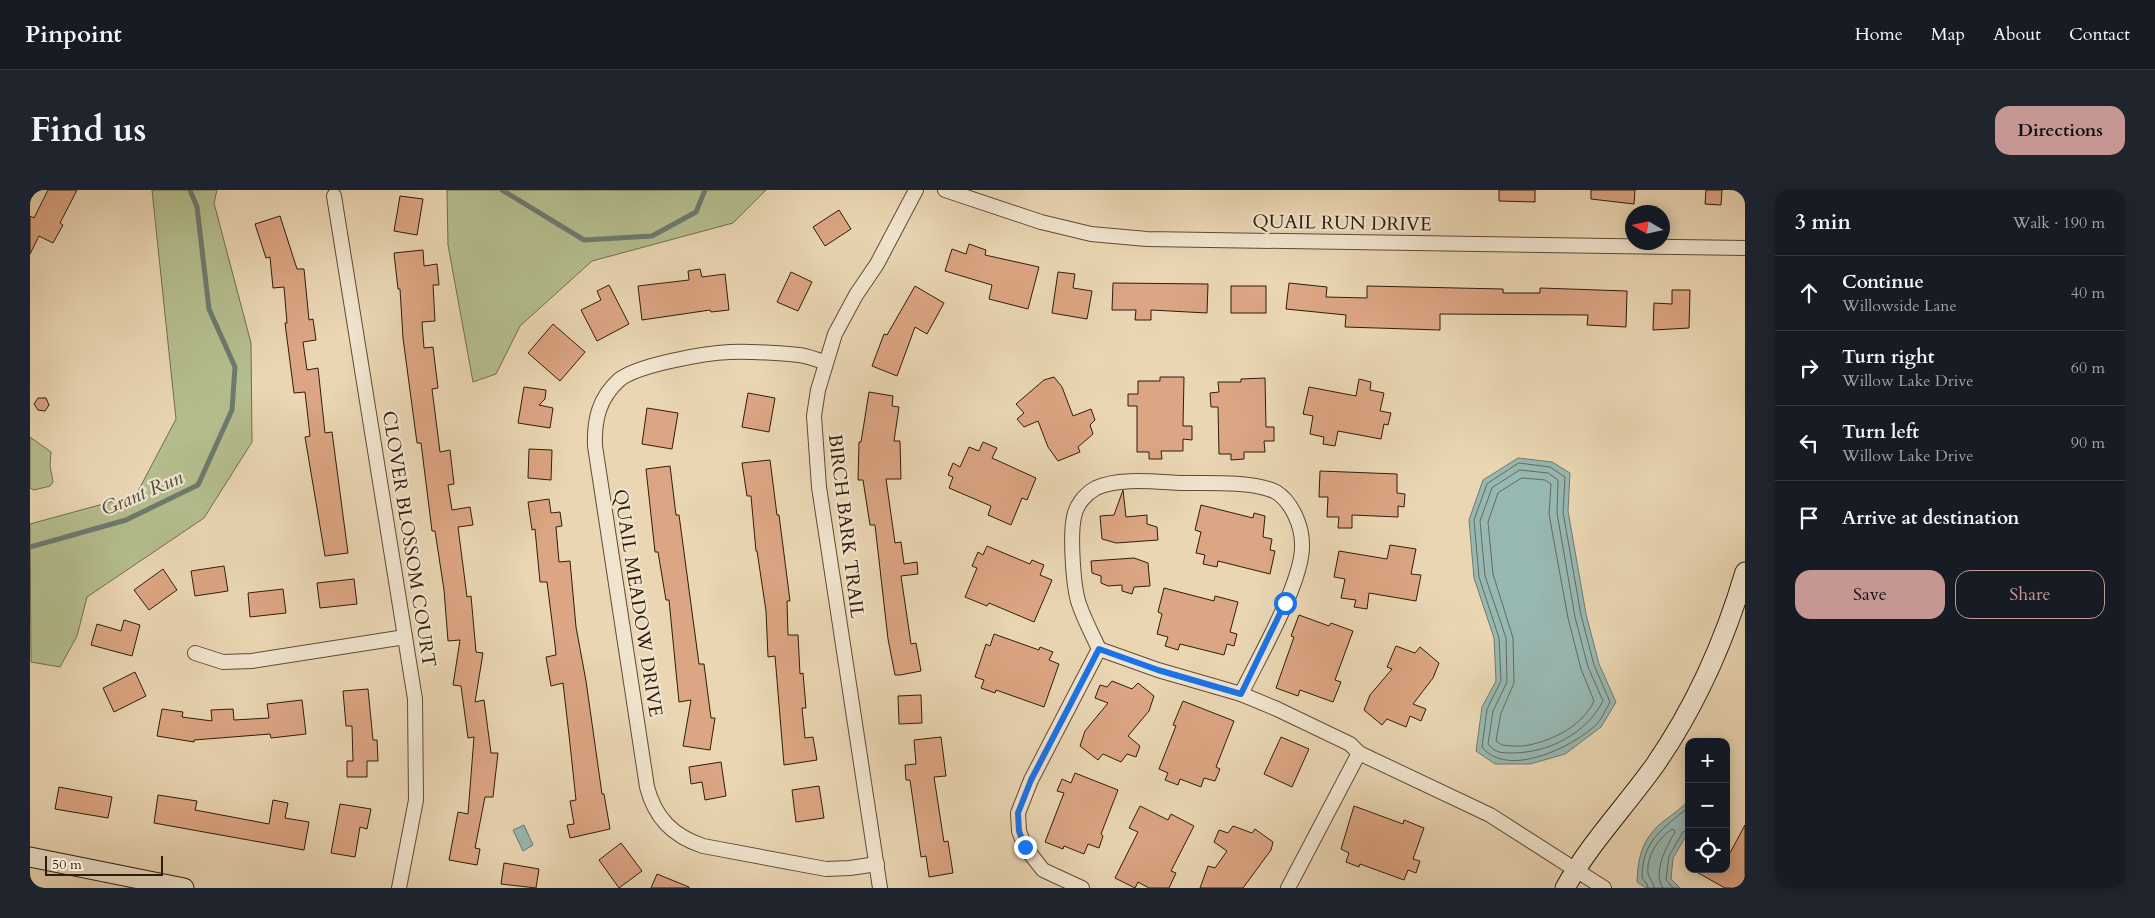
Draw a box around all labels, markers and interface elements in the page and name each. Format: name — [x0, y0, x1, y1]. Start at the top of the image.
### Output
text: Pinpoint — [25, 18, 122, 51]
text: Home — [1855, 22, 1903, 47]
text: Map — [1931, 22, 1965, 47]
text: About — [1993, 22, 2041, 47]
text: Contact — [2069, 22, 2130, 47]
text: Find us — [30, 106, 146, 154]
button: Directions — [1995, 106, 2125, 155]
north arrow — [1625, 205, 1670, 250]
street label: QUAIL RUN DRIVE — [1252, 208, 1432, 238]
text: 3 min — [1795, 208, 1851, 237]
text: Walk · 190 m — [2013, 212, 2105, 234]
text: Continue — [1842, 269, 1924, 295]
icon: ahead — [1795, 279, 1823, 307]
text: 40 m — [2071, 282, 2105, 304]
text: Willowside Lane — [1842, 295, 1957, 317]
text: Turn right — [1842, 344, 1934, 370]
icon: right — [1795, 354, 1823, 382]
text: 60 m — [2071, 357, 2105, 379]
text: Willow Lake Drive — [1842, 370, 1974, 392]
street label: CLOVER BLOSSOM COURT — [376, 409, 442, 669]
text: Turn left — [1842, 419, 1919, 445]
icon: left — [1795, 429, 1823, 457]
street label: BIRCH BARK TRAIL — [822, 432, 870, 620]
text: 90 m — [2071, 432, 2105, 454]
text: Willow Lake Drive — [1842, 445, 1974, 467]
water label: Grant Run — [97, 464, 187, 522]
street label: QUAIL MEADOW DRIVE — [607, 487, 669, 719]
icon: arrive — [1795, 504, 1823, 532]
text: Arrive at destination — [1842, 505, 2019, 531]
button: Save — [1795, 570, 1945, 619]
button: Share — [1955, 570, 2105, 619]
route start — [1274, 592, 1297, 615]
map controls — [1685, 738, 1730, 873]
button: + — [1685, 738, 1730, 783]
button: − — [1685, 783, 1730, 828]
button: locate — [1685, 828, 1730, 873]
route end — [1014, 836, 1037, 859]
scale bar — [45, 853, 162, 876]
text: 50 m — [52, 855, 82, 874]

